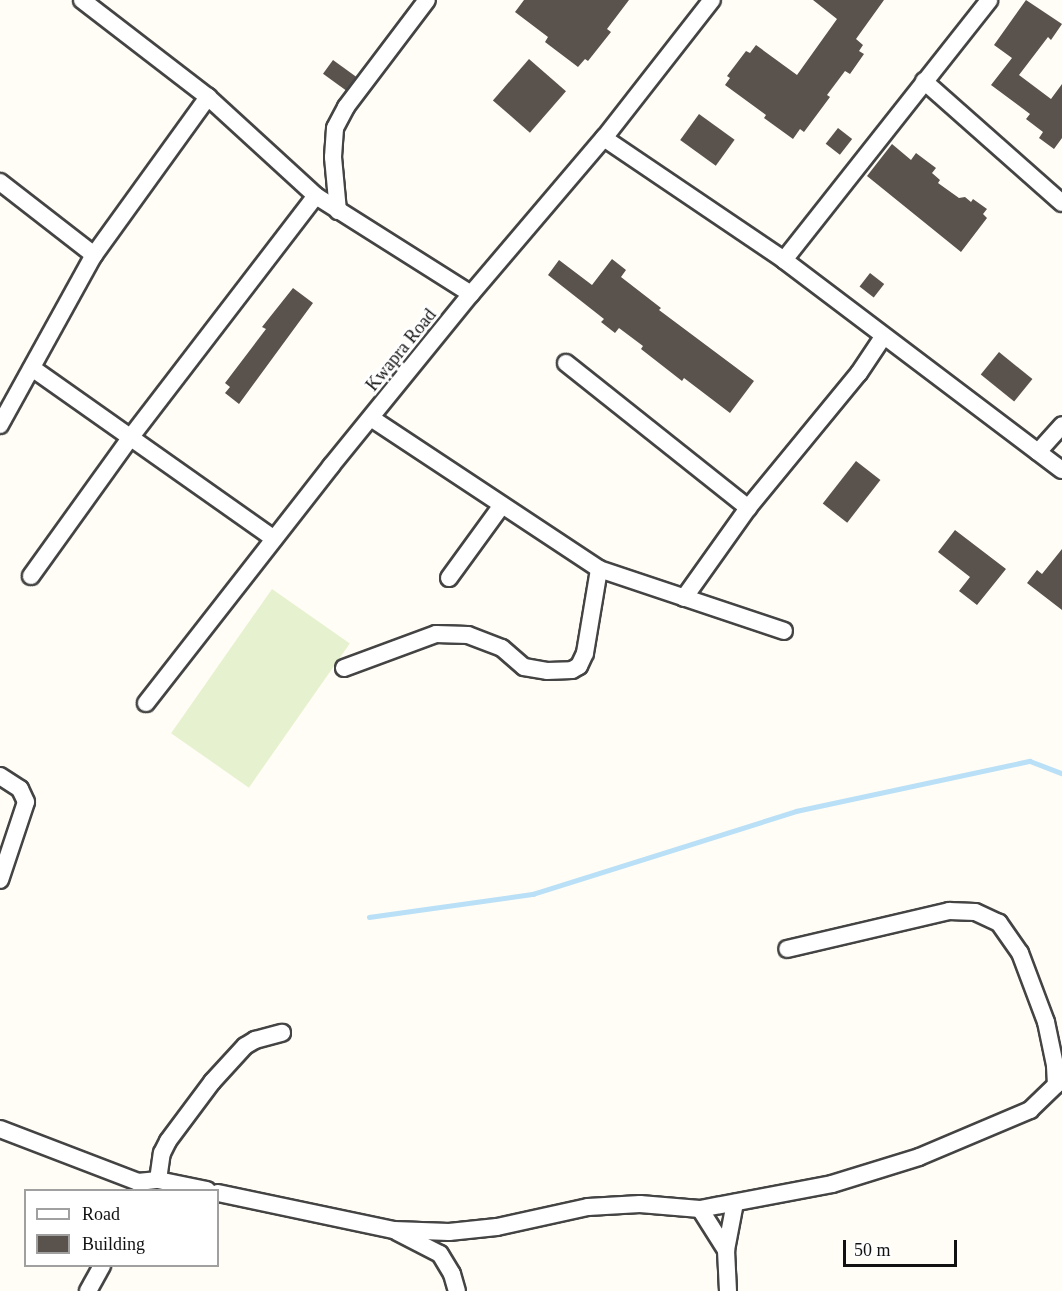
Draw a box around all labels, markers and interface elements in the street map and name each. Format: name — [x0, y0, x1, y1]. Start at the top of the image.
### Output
street label: Kwapra Road — [361, 305, 441, 395]
legend — [24, 1189, 219, 1267]
text: Road — [82, 1204, 120, 1224]
scale bar — [846, 1228, 960, 1266]
text: Building — [82, 1234, 145, 1254]
text: 50 m — [854, 1240, 891, 1260]

